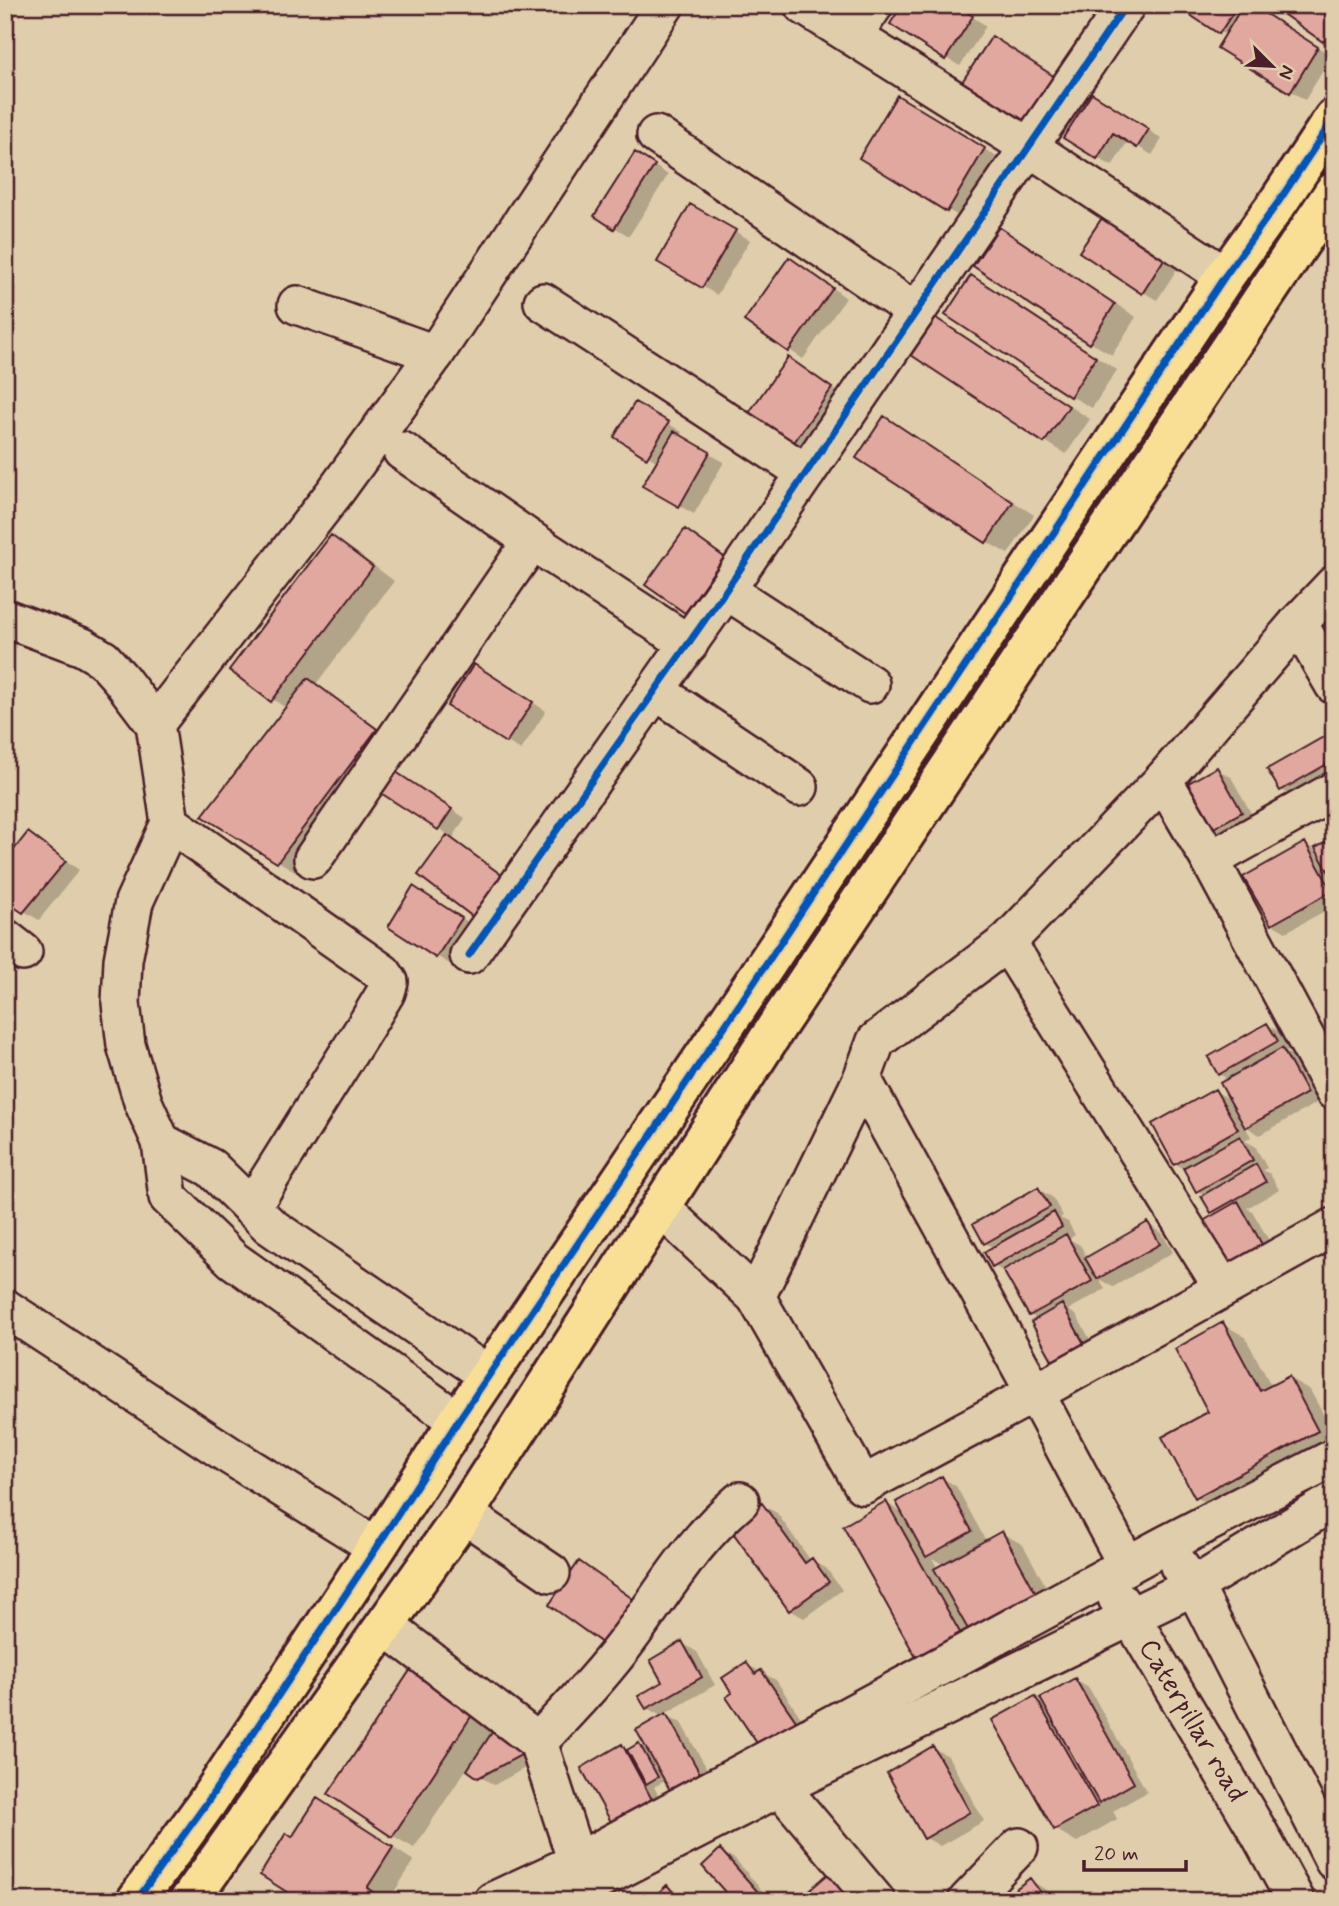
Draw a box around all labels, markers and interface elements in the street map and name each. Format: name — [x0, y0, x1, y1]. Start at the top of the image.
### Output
north arrow — [1238, 32, 1308, 102]
text: N — [1272, 61, 1300, 83]
street label: Caterpillar road — [1130, 1632, 1255, 1809]
scale bar — [1084, 1829, 1185, 1873]
text: 20 m — [1094, 1840, 1139, 1868]

